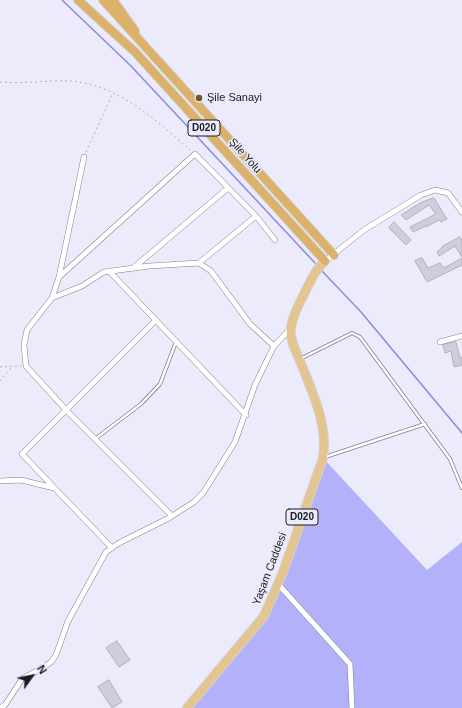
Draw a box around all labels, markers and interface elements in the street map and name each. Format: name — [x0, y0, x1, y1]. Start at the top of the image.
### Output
place label: Şile Sanayi — [207, 91, 262, 105]
marker: Şile Sanayi — [194, 93, 204, 103]
road number: D020 — [188, 120, 220, 136]
street label: Şile Yolu — [226, 136, 264, 176]
road number: D020 — [286, 509, 318, 525]
street label: Yaşam Caddesi — [250, 531, 290, 607]
north arrow — [12, 656, 52, 696]
text: N — [35, 663, 49, 676]

